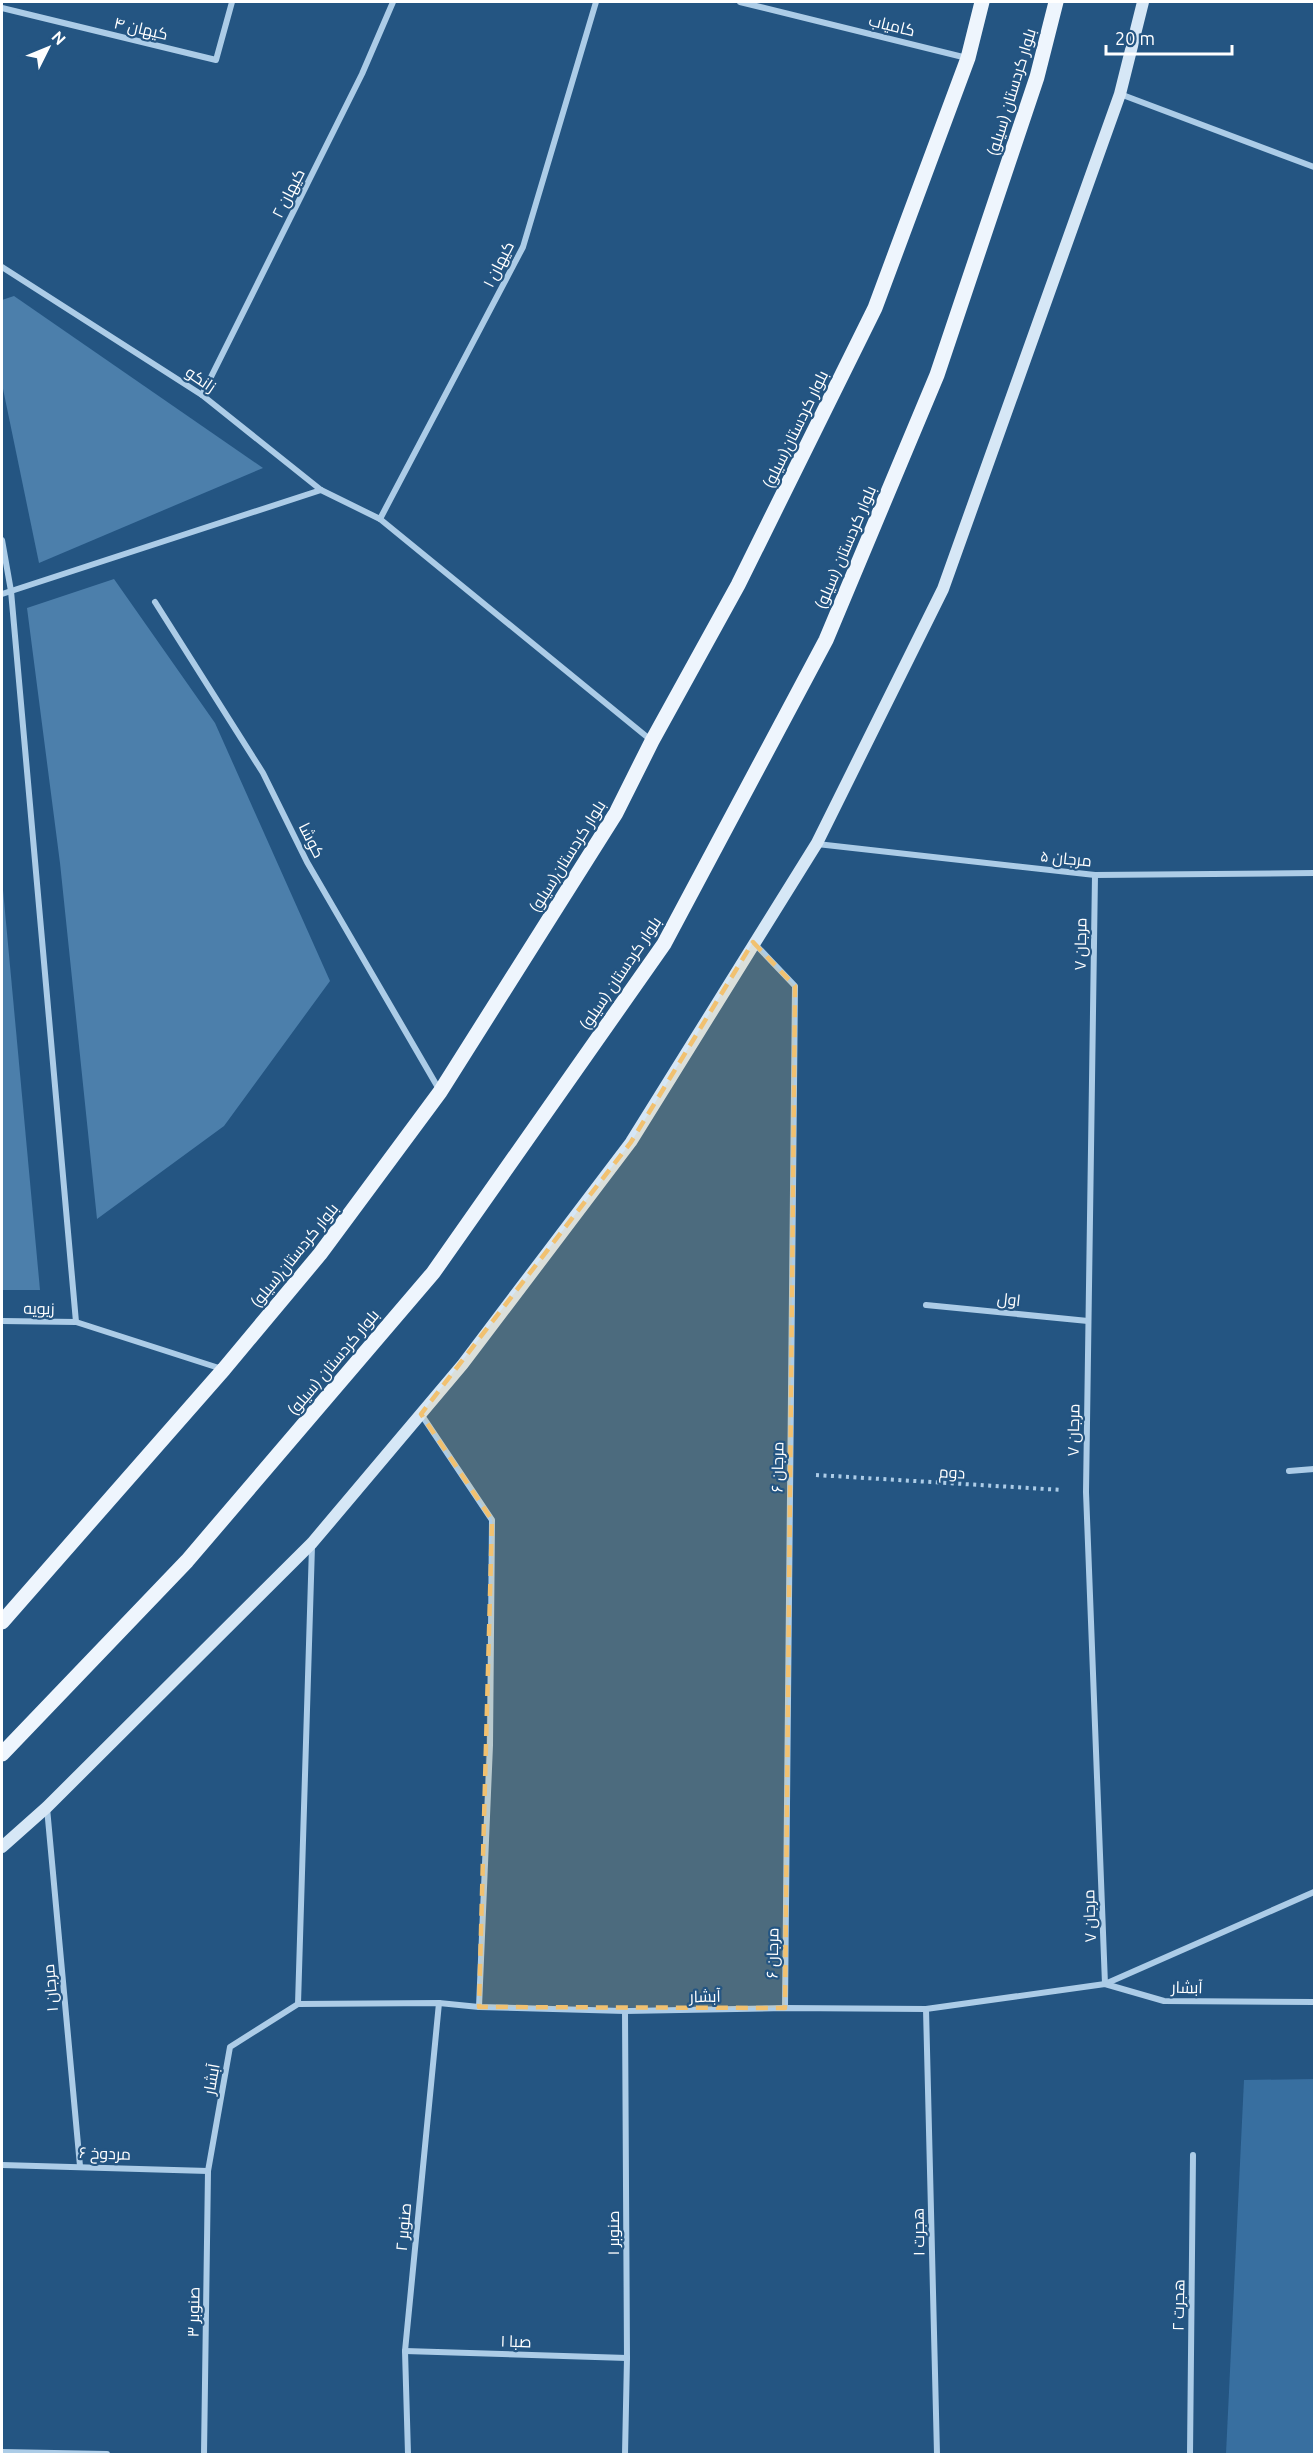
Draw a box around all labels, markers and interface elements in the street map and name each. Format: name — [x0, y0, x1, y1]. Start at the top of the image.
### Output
street label: کامیاب — [867, 11, 917, 40]
street label: کیهان ۴ — [112, 13, 170, 45]
north arrow — [18, 18, 78, 78]
scale bar — [1106, 18, 1232, 56]
street label: بلوار کردستان (سیلو) — [983, 26, 1041, 158]
text: N — [48, 27, 70, 48]
text: 20 m — [1115, 28, 1155, 48]
street label: کیهان ۲ — [268, 165, 310, 221]
street label: کیهان ۱ — [479, 238, 519, 291]
street label: زانکو — [182, 362, 220, 396]
street label: بلوار کردستان(سیلو) — [759, 367, 833, 492]
street label: بلوار کردستان (سیلو) — [811, 483, 881, 612]
street label: بلوار کردستان(سیلو) — [525, 797, 610, 916]
street label: کوشا — [295, 819, 328, 861]
street label: مرجان ۵ — [1039, 846, 1093, 872]
street label: بلوار کردستان (سیلو) — [576, 913, 666, 1034]
street label: مرجان ۷ — [1071, 917, 1091, 971]
street label: بلوار کردستان(سیلو) — [247, 1199, 343, 1312]
street label: اول — [996, 1289, 1022, 1311]
street label: زیویه — [23, 1299, 55, 1318]
street label: بلوار کردستان (سیلو) — [284, 1306, 384, 1420]
street label: مرجان ۷ — [1064, 1403, 1084, 1457]
street label: مرجان ۶ — [768, 1442, 788, 1493]
street label: دوم — [938, 1462, 966, 1485]
street label: مرجان ۷ — [1079, 1889, 1101, 1943]
street label: مرجان ۶ — [763, 1928, 783, 1979]
street label: مرجان ۱ — [39, 1963, 63, 2013]
street label: آبشار — [1170, 1978, 1203, 1997]
street label: آبشار — [688, 1987, 721, 2006]
street label: آبشار — [199, 2061, 224, 2097]
street label: مردوخ ۶ — [79, 2143, 131, 2166]
street label: صنوبر ۲ — [392, 2202, 415, 2252]
street label: هجرت ۱ — [909, 2208, 928, 2256]
street label: صنوبر ۱ — [604, 2211, 623, 2255]
street label: هجرت ۲ — [1169, 2279, 1188, 2331]
street label: صنوبر ۳ — [184, 2287, 203, 2337]
street label: صبا ۱ — [500, 2331, 532, 2352]

